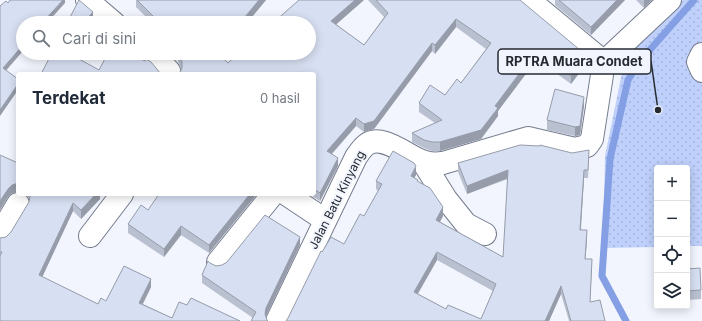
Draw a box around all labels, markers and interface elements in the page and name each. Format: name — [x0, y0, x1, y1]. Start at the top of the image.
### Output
search box — [16, 16, 316, 60]
icon: search — [30, 27, 52, 49]
text: Cari di sini — [62, 29, 136, 48]
callout: RPTRA Muara Condet — [498, 49, 651, 74]
text: RPTRA Muara Condet — [506, 53, 643, 69]
text: Terdekat — [32, 88, 105, 108]
text: 0 hasil — [260, 90, 300, 106]
street label: Jalan Batu Kinyang — [305, 148, 368, 252]
map controls — [654, 165, 690, 309]
button: + — [654, 165, 690, 201]
button: − — [654, 201, 690, 237]
button: locate — [654, 237, 690, 273]
button: layers — [654, 273, 690, 309]

